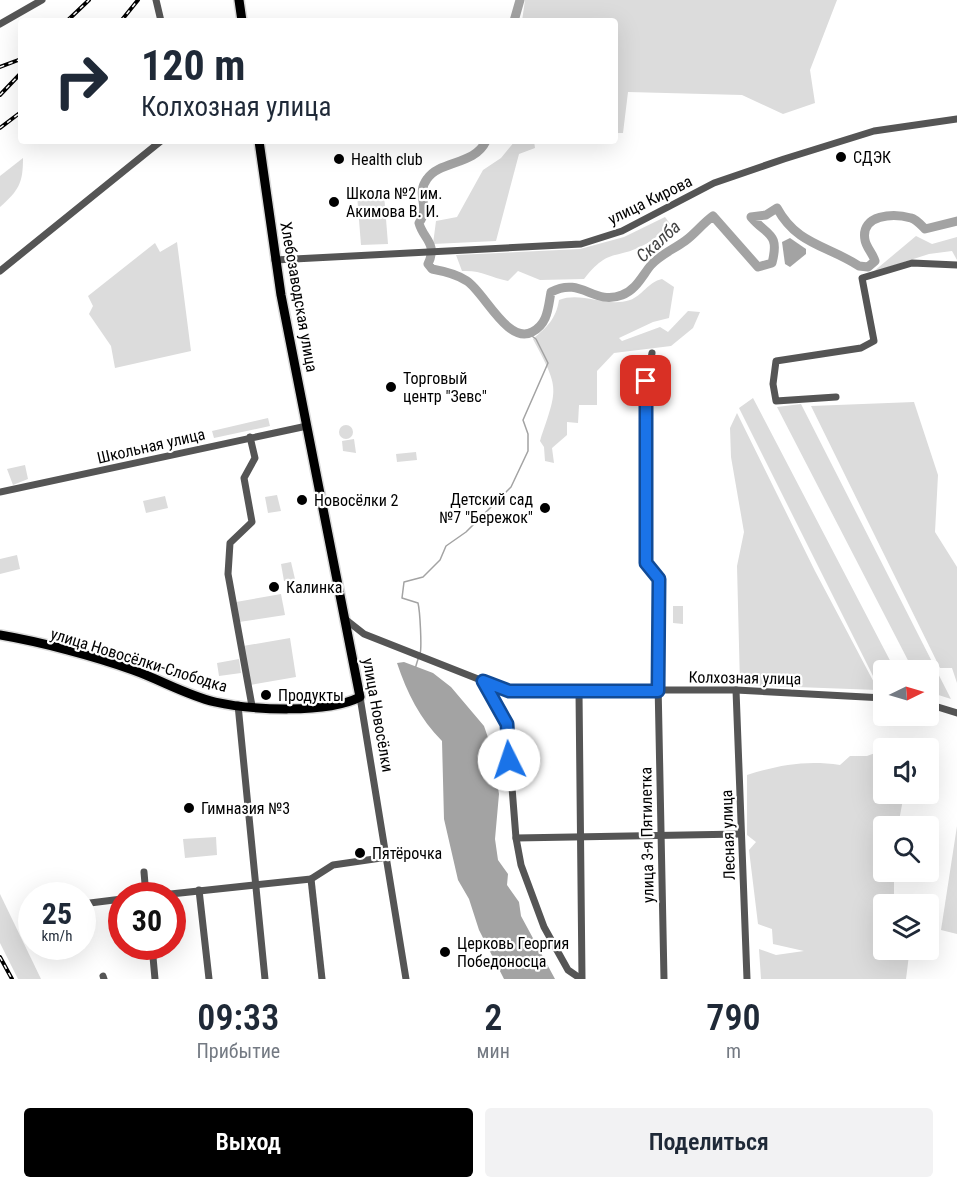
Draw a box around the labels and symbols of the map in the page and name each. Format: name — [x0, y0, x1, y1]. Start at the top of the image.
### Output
place label: СДЭК — [853, 148, 891, 167]
place label: Health club — [351, 150, 423, 169]
marker: СДЭК — [834, 150, 848, 164]
marker: Health club — [332, 152, 346, 166]
street label: улица Кирова — [605, 172, 695, 228]
place label: Школа №2 им. Акимова В. И. — [346, 184, 442, 221]
marker: Школа №2 им. Акимова В. И. — [327, 195, 341, 209]
water label: Скалба — [632, 216, 684, 266]
street label: Хлебозаводская улица — [276, 220, 322, 374]
pin — [620, 355, 671, 406]
place label: Торговый центр "Зевс" — [403, 369, 487, 406]
marker: Торговый центр "Зевс" — [384, 380, 398, 394]
street label: Школьная улица — [95, 424, 207, 468]
place label: Детский сад №7 "Бережок" — [439, 490, 533, 527]
place label: Новосёлки 2 — [314, 491, 399, 510]
marker: Новосёлки 2 — [295, 493, 309, 507]
marker: Детский сад №7 "Бережок" — [538, 501, 552, 515]
place label: Калинка — [286, 578, 342, 597]
marker: Калинка — [267, 580, 281, 594]
street label: улица Новосёлки-Слободка — [48, 624, 230, 696]
street label: улица Новосёлки — [359, 657, 397, 773]
north arrow — [873, 660, 939, 726]
street label: Колхозная улица — [688, 668, 802, 688]
place label: Продукты — [278, 686, 344, 705]
marker: Продукты — [259, 688, 273, 702]
position arrow — [477, 728, 541, 792]
street label: улица 3-я Пятилетка — [636, 767, 658, 903]
street label: Лесная улица — [717, 789, 739, 881]
place label: Гимназия №3 — [201, 799, 290, 818]
marker: Гимназия №3 — [182, 801, 196, 815]
place label: Пятёрочка — [372, 844, 442, 863]
marker: Пятёрочка — [353, 846, 367, 860]
speed limit sign: 30 — [108, 882, 186, 960]
place label: Церковь Георгия Победоносца — [457, 934, 569, 971]
marker: Церковь Георгия Победоносца — [438, 945, 452, 959]

